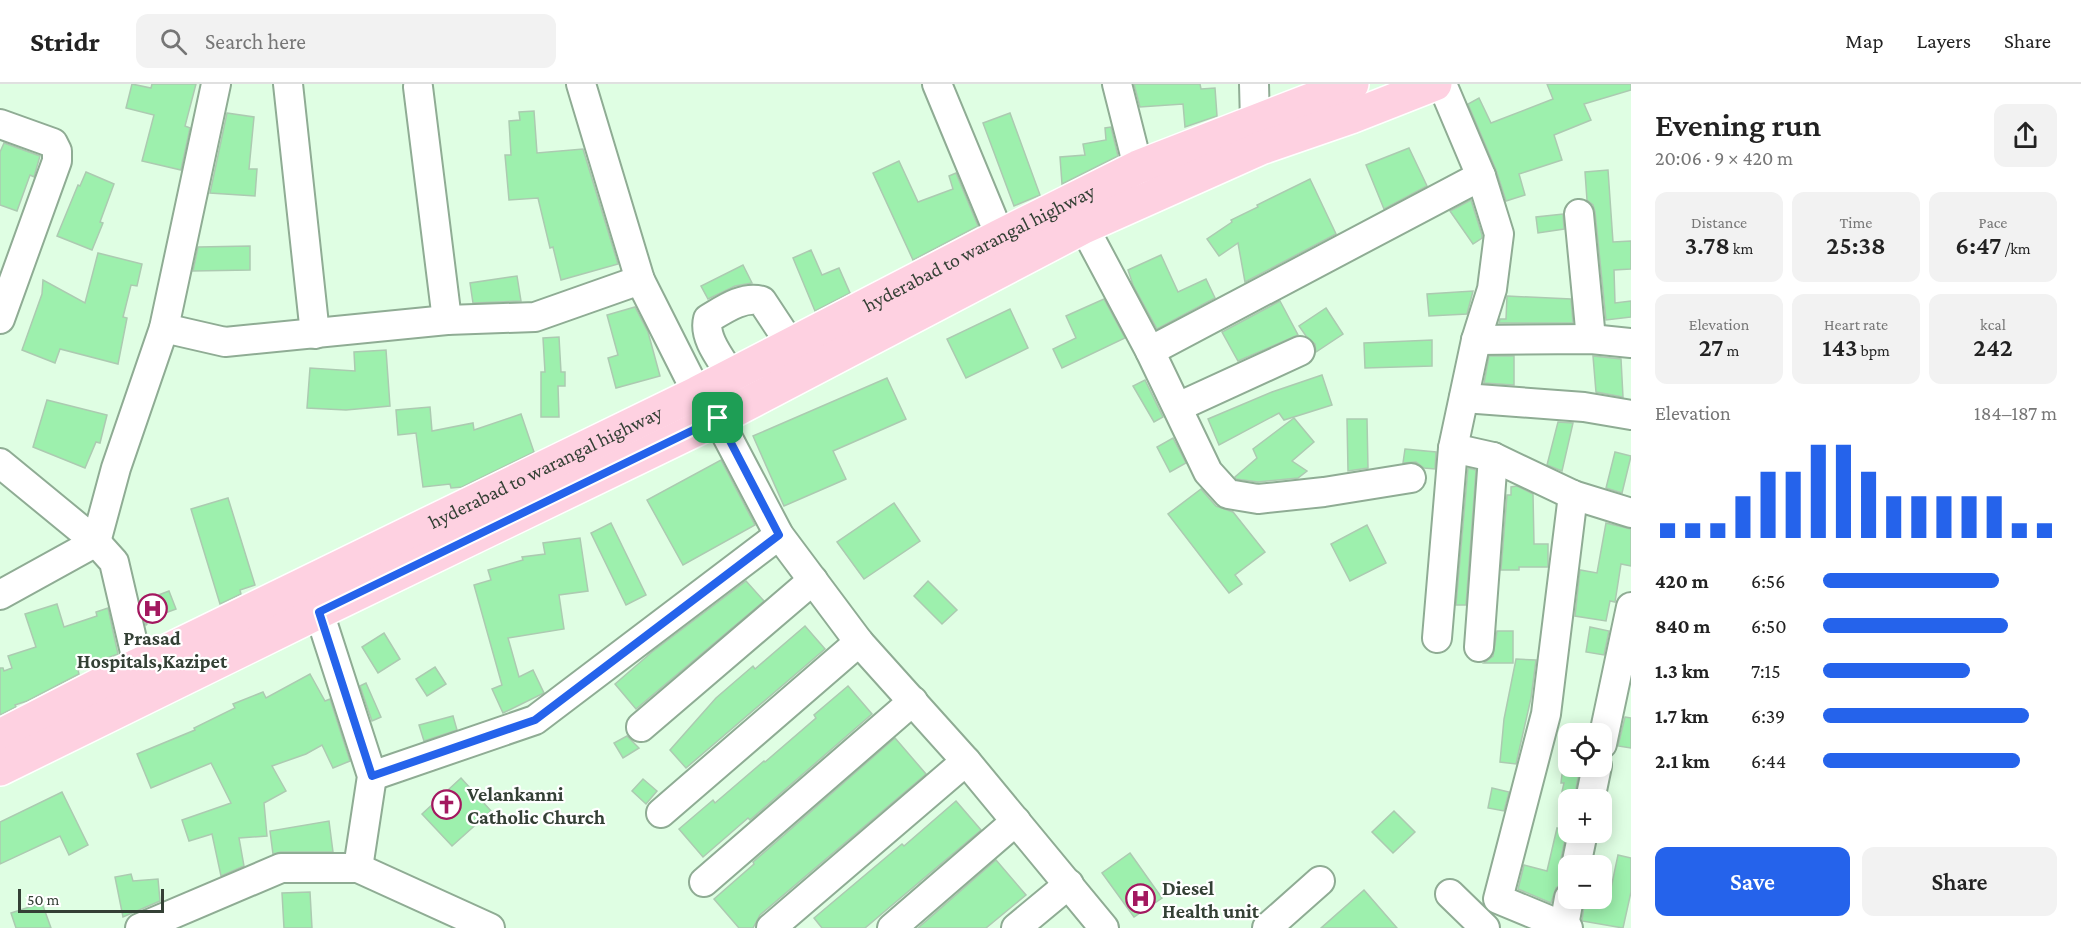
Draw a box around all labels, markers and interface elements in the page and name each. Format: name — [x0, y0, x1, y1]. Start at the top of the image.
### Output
search box — [136, 14, 556, 68]
icon: search — [157, 25, 190, 58]
text: Stridr — [30, 26, 100, 57]
text: Search here — [205, 29, 306, 54]
text: Map — [1845, 29, 1884, 53]
text: Layers — [1917, 29, 1971, 53]
text: Share — [2004, 29, 2051, 53]
button: share — [1994, 104, 2057, 167]
text: Evening run — [1655, 106, 1821, 143]
text: 20:06 · 9 × 420 m — [1655, 147, 1793, 169]
street label: hyderabad to warangal highway — [860, 179, 1099, 316]
text: Distance — [1691, 214, 1747, 231]
text: Time — [1840, 214, 1872, 231]
text: Pace — [1979, 214, 2007, 231]
text: 3.78 — [1685, 231, 1730, 260]
text: 25:38 — [1826, 231, 1886, 260]
text: 6:47 — [1955, 231, 2001, 260]
text: km — [1730, 240, 1753, 257]
text: /km — [2001, 240, 2031, 257]
text: Elevation — [1689, 316, 1749, 333]
text: Heart rate — [1824, 316, 1888, 333]
text: kcal — [1980, 316, 2006, 333]
text: 27 — [1699, 333, 1723, 362]
text: 143 — [1822, 333, 1857, 362]
text: 242 — [1973, 333, 2013, 362]
text: m — [1723, 342, 1739, 359]
text: bpm — [1857, 342, 1890, 359]
pin — [692, 392, 743, 443]
street label: hyderabad to warangal highway — [425, 400, 667, 533]
icon: arrive — [701, 401, 734, 434]
text: Elevation — [1655, 402, 1731, 424]
text: 184–187 m — [1974, 402, 2057, 424]
text: 420 m — [1655, 570, 1709, 592]
text: 6:56 — [1751, 570, 1785, 592]
hospital icon: Prasad Hospitals,Kazipet — [136, 592, 168, 624]
text: 840 m — [1655, 615, 1710, 637]
text: 6:50 — [1751, 615, 1786, 637]
place label: Prasad Hospitals,Kazipet — [77, 627, 228, 672]
text: 1.3 km — [1655, 660, 1709, 682]
text: 7:15 — [1751, 660, 1781, 682]
text: 1.7 km — [1655, 705, 1709, 727]
text: 6:39 — [1751, 705, 1785, 727]
map controls — [1558, 723, 1612, 909]
button: locate — [1558, 723, 1612, 777]
text: 2.1 km — [1655, 750, 1710, 772]
text: 6:44 — [1751, 750, 1786, 772]
place label: Velankanni Catholic Church — [466, 783, 606, 828]
church icon: Velankanni Catholic Church — [430, 789, 462, 821]
button: + — [1558, 789, 1612, 843]
button: Save — [1655, 847, 1850, 916]
button: Share — [1862, 847, 2057, 916]
button: − — [1558, 855, 1612, 909]
place label: Diesel Health unit — [1162, 877, 1260, 922]
hospital icon: Diesel Health unit — [1125, 883, 1157, 915]
scale bar — [18, 886, 164, 914]
text: 50 m — [27, 891, 59, 908]

